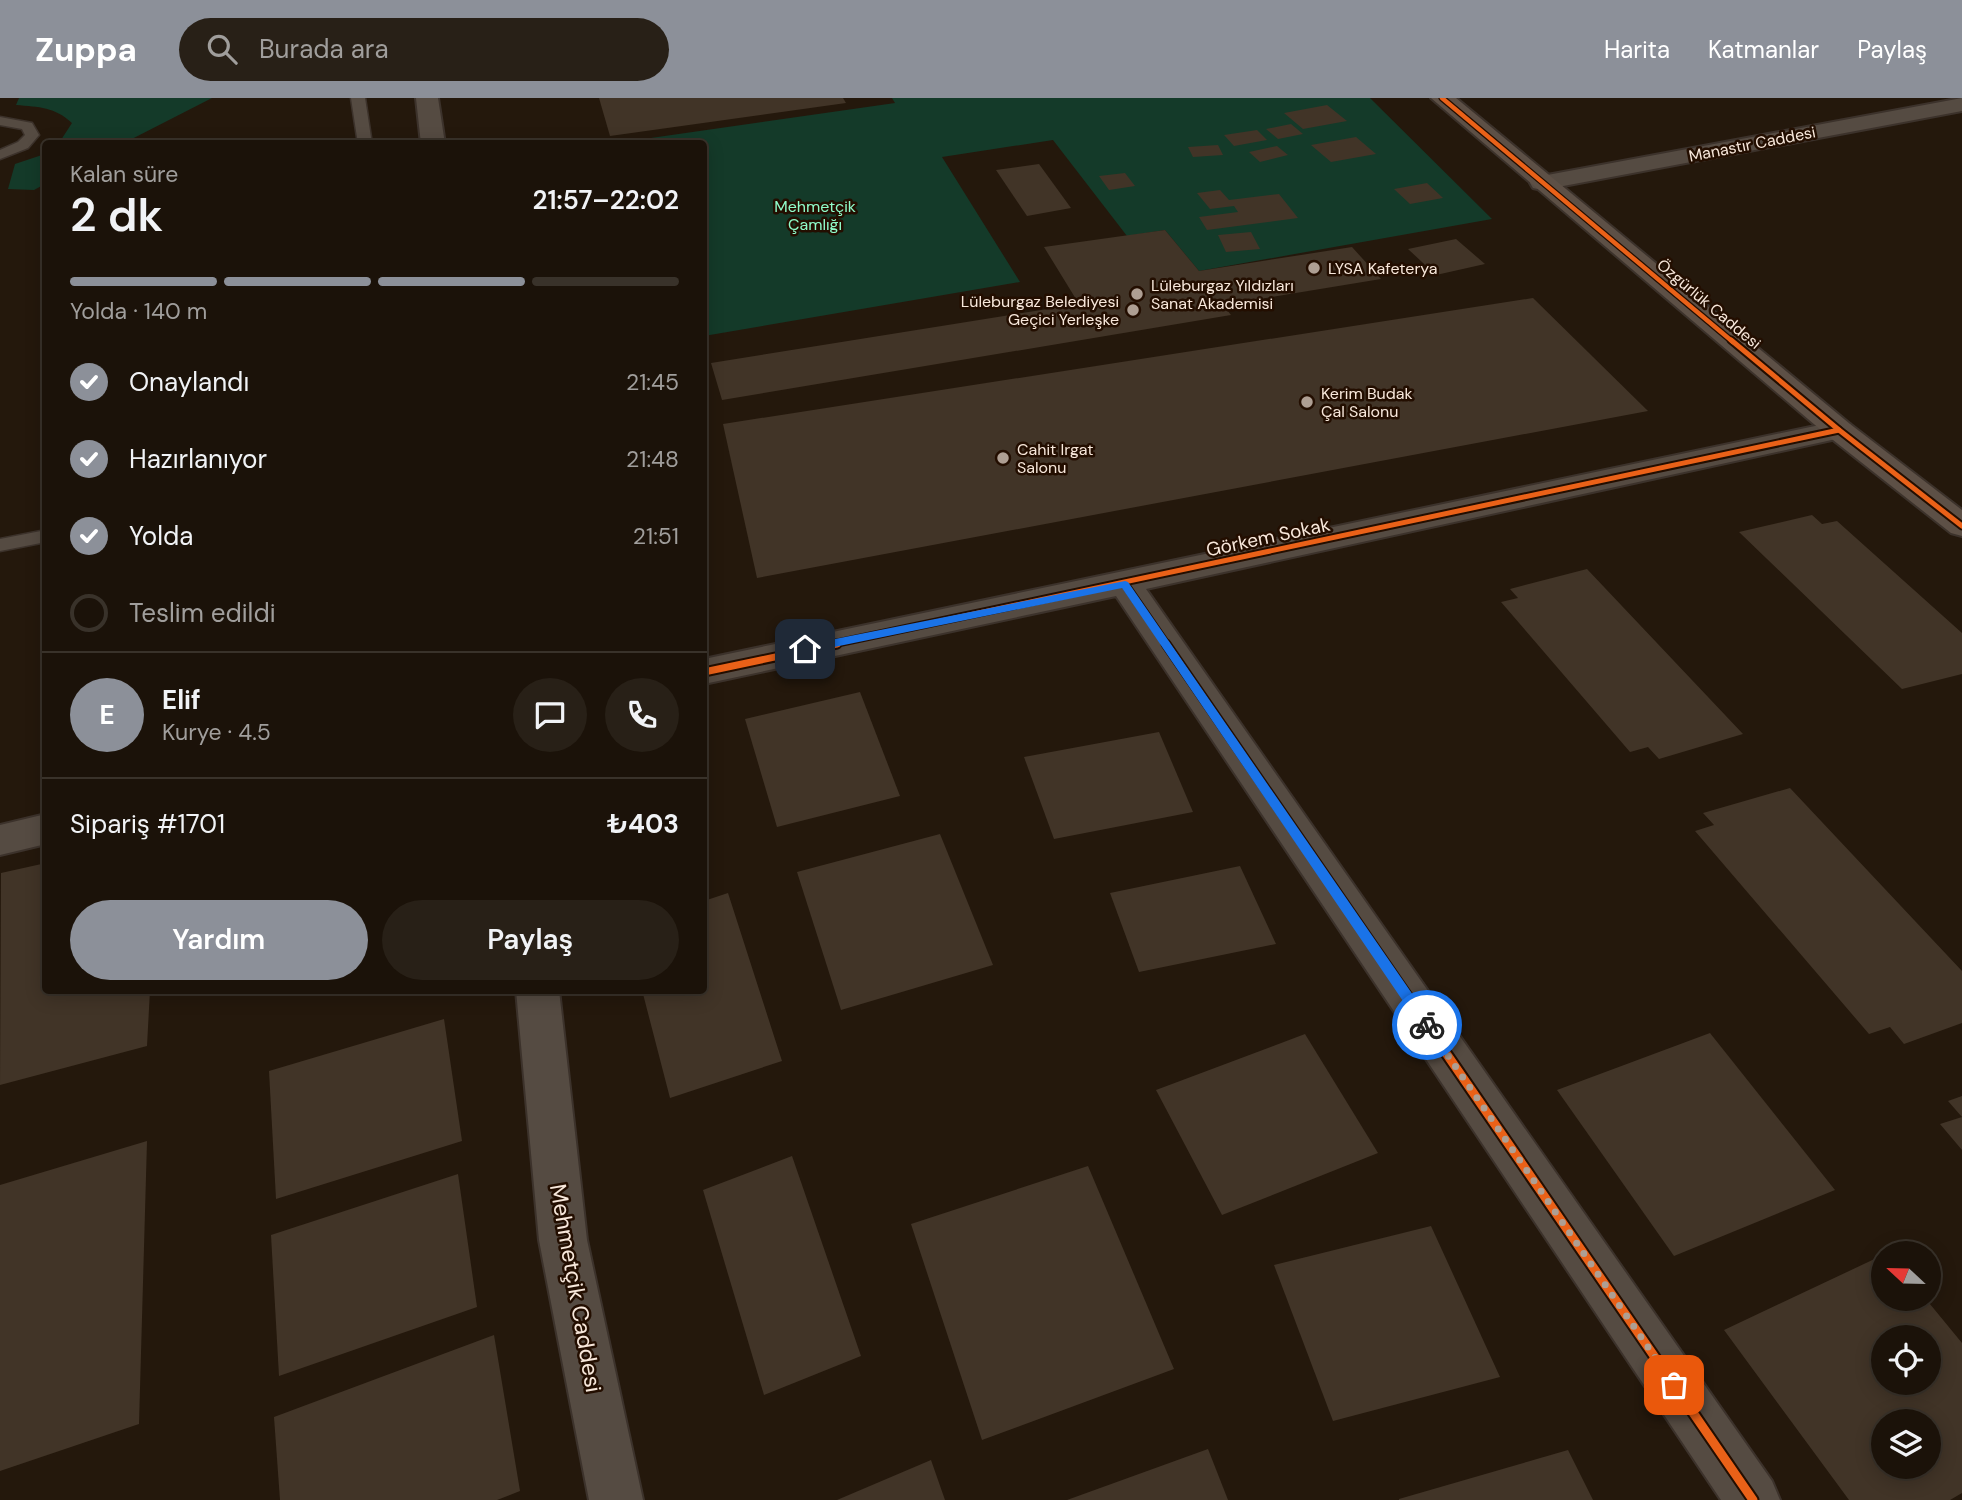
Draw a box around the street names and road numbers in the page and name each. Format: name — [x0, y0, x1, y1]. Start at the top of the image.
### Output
street label: Manastır Caddesi — [1687, 121, 1817, 167]
street label: Özgürlük Caddesi — [1653, 254, 1765, 354]
street label: Görkem Sokak — [1204, 512, 1333, 562]
street label: Mehmetçik Caddesi — [543, 1181, 609, 1395]

